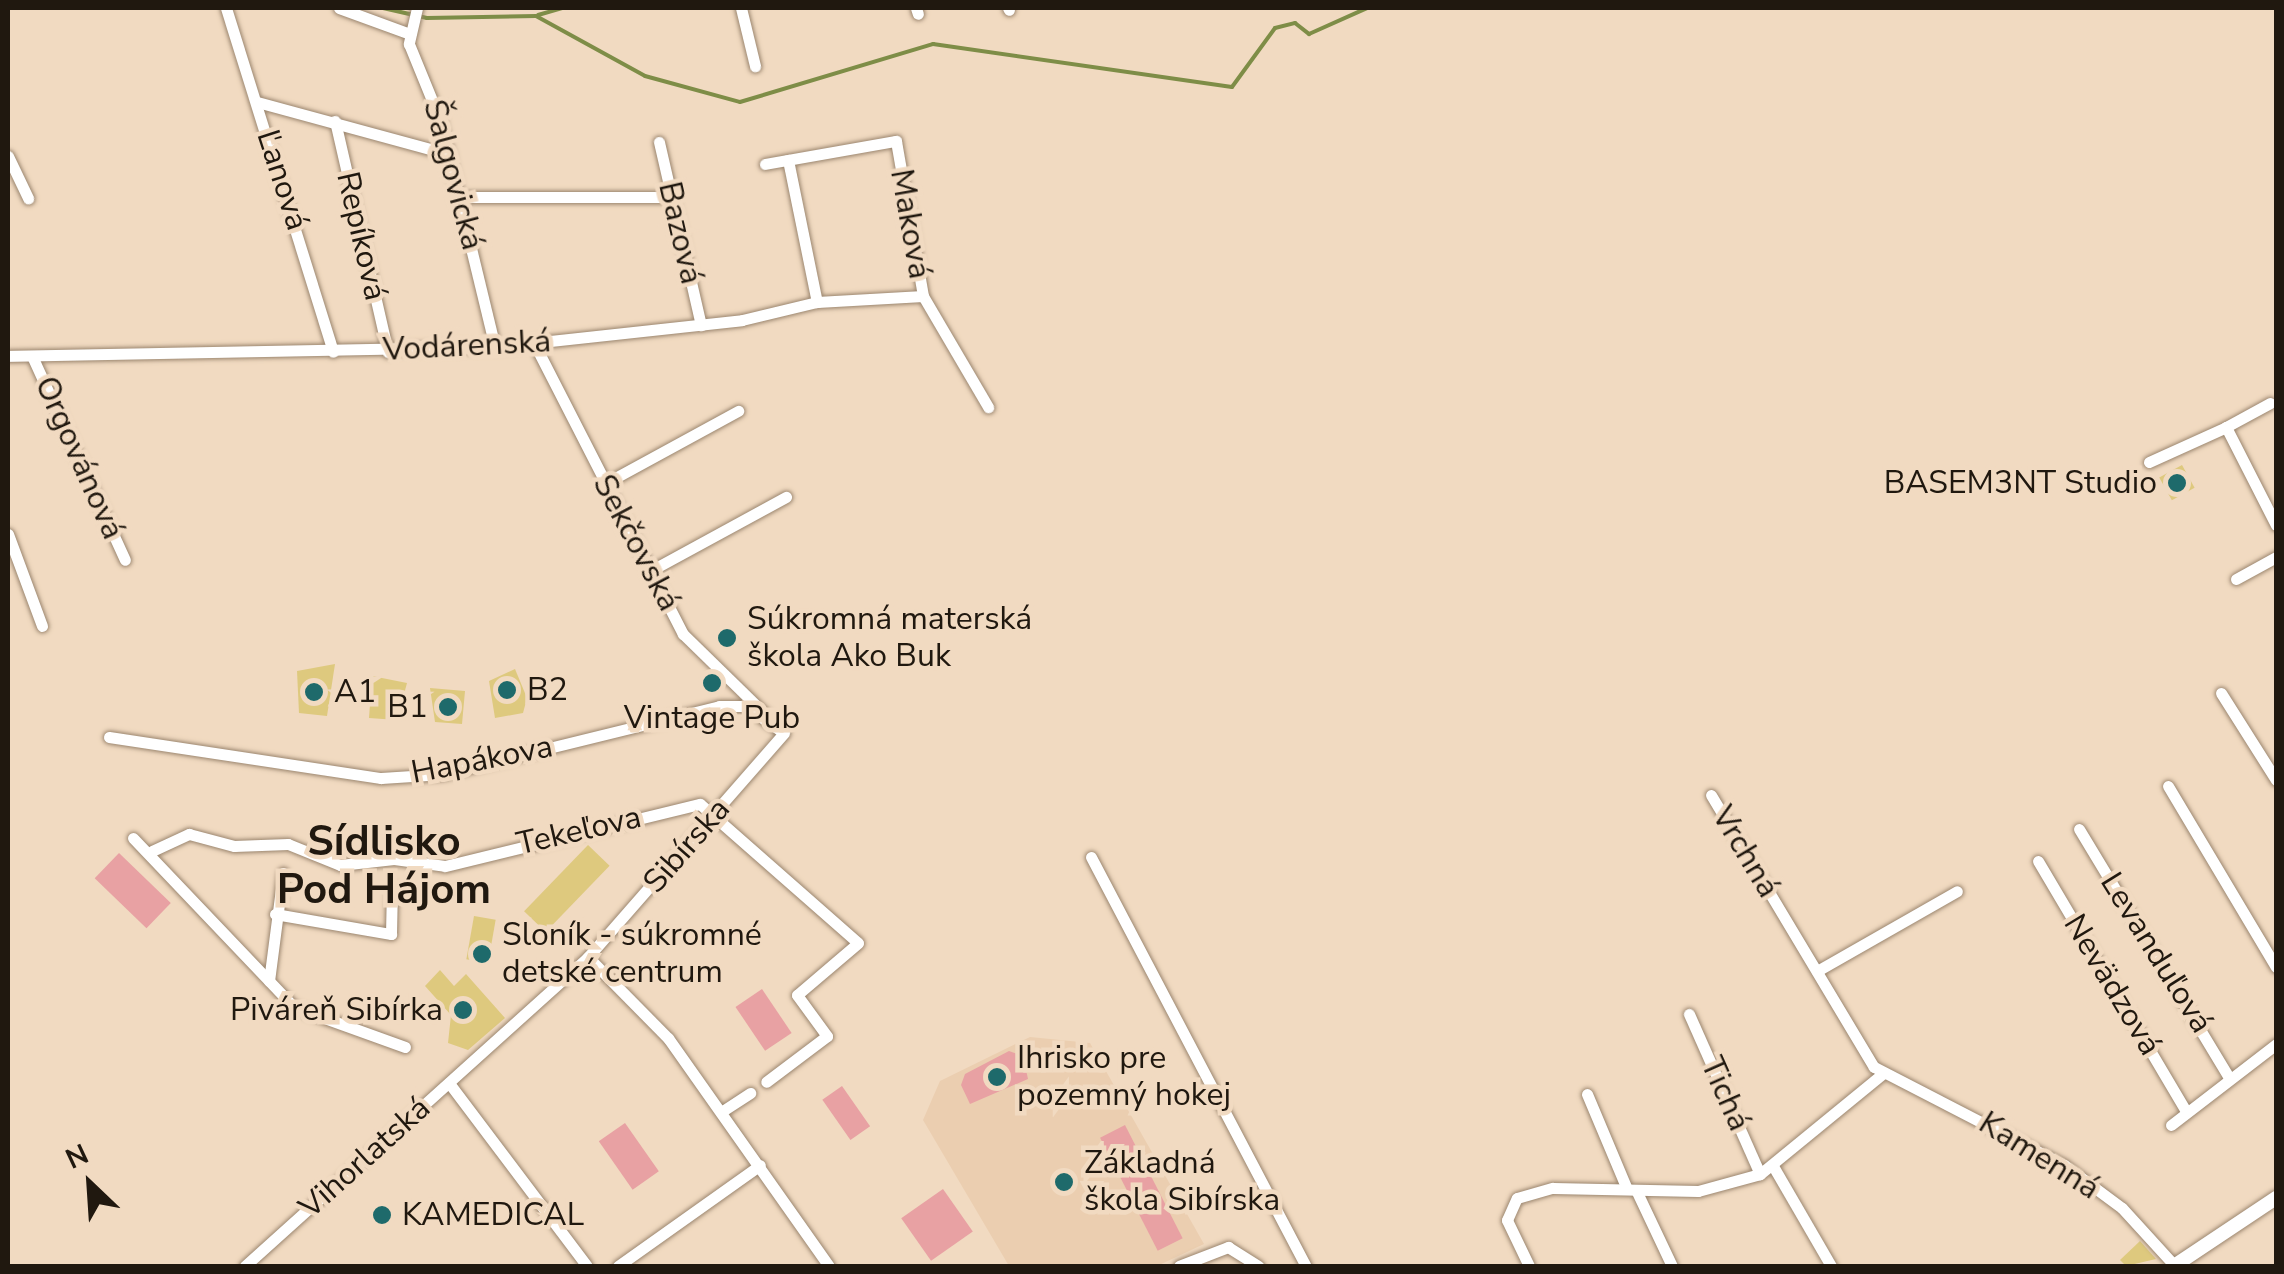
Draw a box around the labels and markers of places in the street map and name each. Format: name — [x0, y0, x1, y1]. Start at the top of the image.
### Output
place label: BASEM3NT Studio — [1884, 464, 2157, 502]
marker: BASEM3NT Studio — [2166, 472, 2188, 494]
place label: Súkromná materská škola Ako Buk — [747, 601, 1032, 676]
marker: Súkromná materská škola Ako Buk — [716, 627, 738, 649]
place label: B2 — [527, 671, 568, 709]
marker: Vintage Pub — [701, 672, 723, 694]
place label: A1 — [334, 673, 377, 711]
marker: B2 — [496, 679, 518, 701]
marker: A1 — [303, 681, 325, 703]
place label: B1 — [387, 688, 428, 726]
marker: B1 — [437, 696, 459, 718]
place label: Vintage Pub — [624, 699, 800, 737]
place label: Sloník - súkromné detské centrum — [502, 917, 762, 992]
marker: Sloník - súkromné detské centrum — [471, 943, 493, 965]
place label: Piváreň Sibírka — [230, 991, 443, 1029]
marker: Piváreň Sibírka — [452, 999, 474, 1021]
place label: Ihrisko pre pozemný hokej — [1017, 1040, 1231, 1115]
marker: Ihrisko pre pozemný hokej — [986, 1066, 1008, 1088]
place label: Základná škola Sibírska — [1084, 1145, 1280, 1220]
marker: Základná škola Sibírska — [1053, 1171, 1075, 1193]
place label: KAMEDICAL — [402, 1196, 584, 1234]
marker: KAMEDICAL — [371, 1204, 393, 1226]

